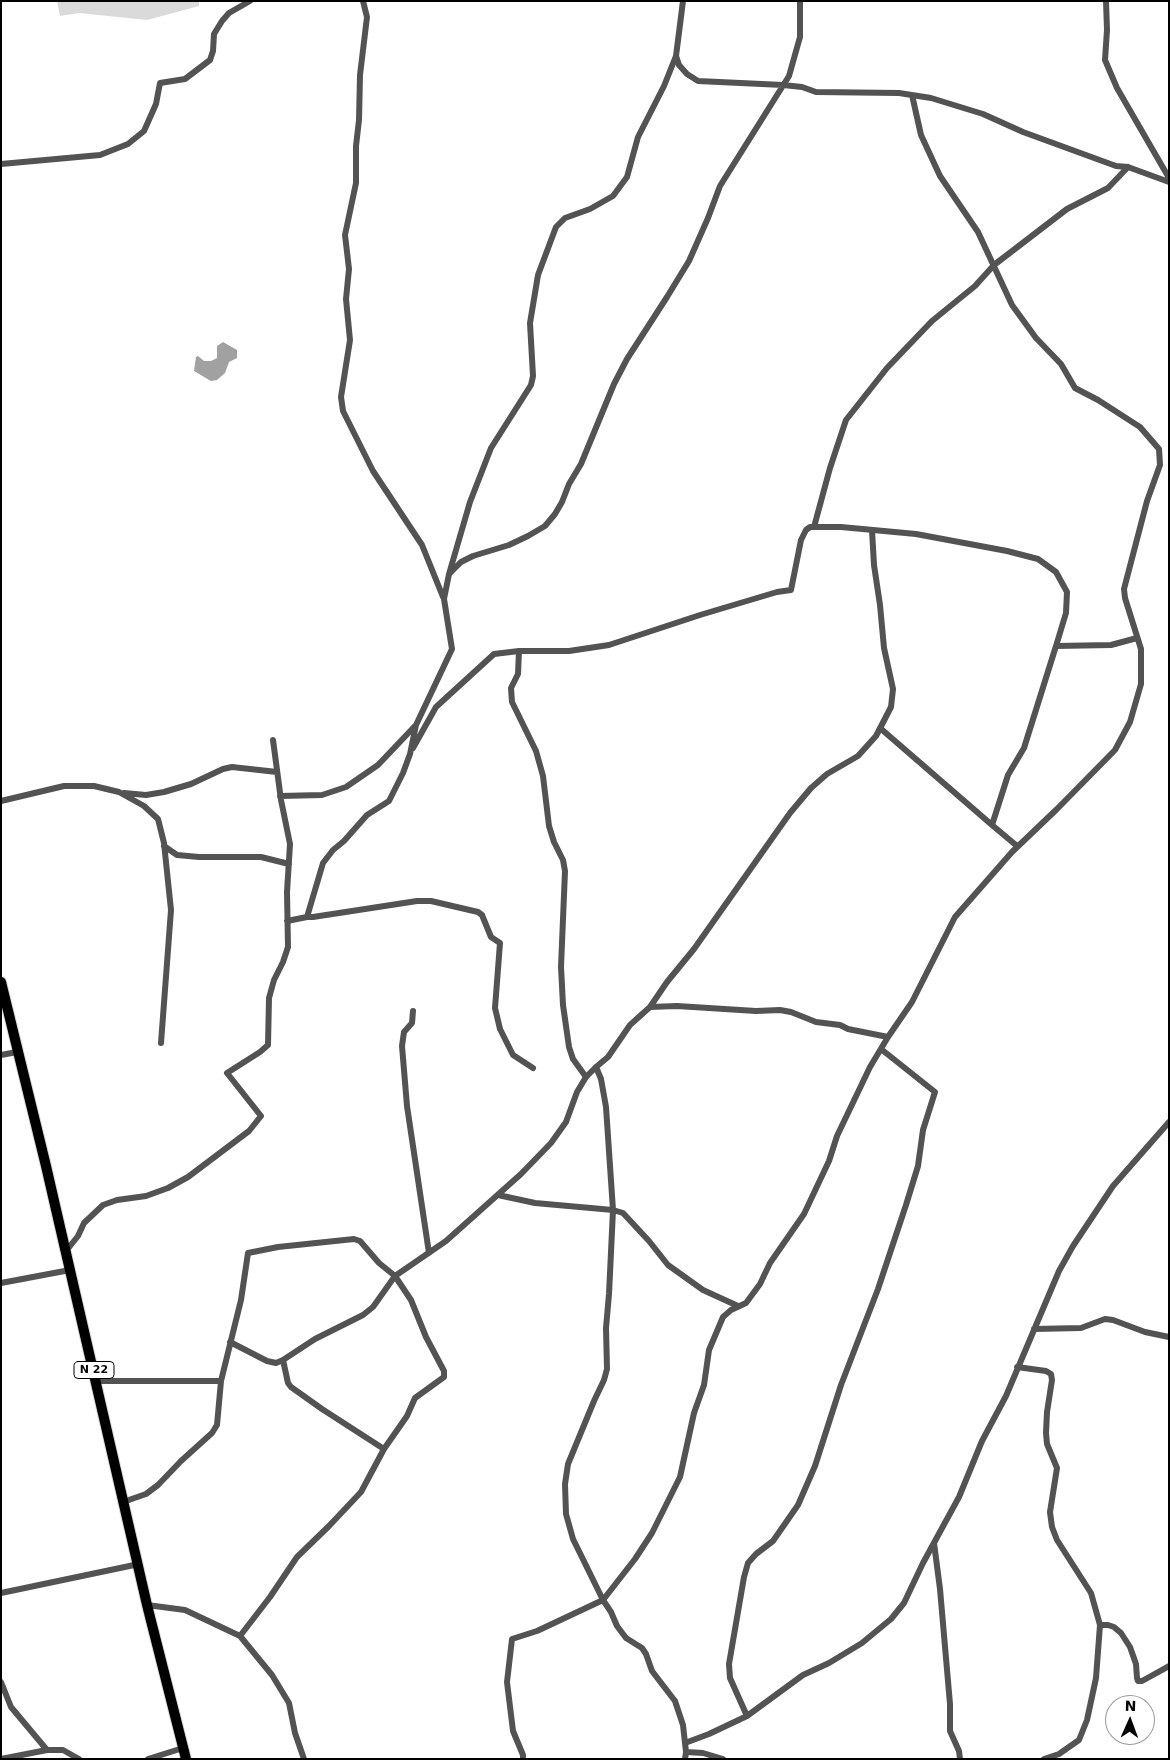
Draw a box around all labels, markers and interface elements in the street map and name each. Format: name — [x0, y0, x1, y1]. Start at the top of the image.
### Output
road number: N 22 — [74, 1362, 114, 1378]
north arrow — [1105, 1695, 1155, 1745]
text: N — [1124, 1698, 1137, 1714]

